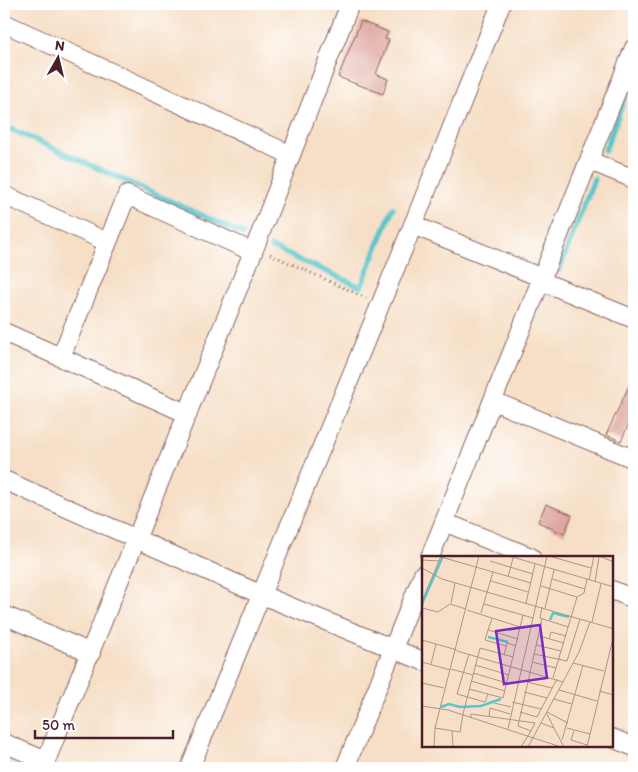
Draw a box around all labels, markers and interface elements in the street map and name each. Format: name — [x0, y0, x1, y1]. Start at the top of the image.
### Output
north arrow — [32, 32, 82, 82]
text: N — [54, 37, 66, 55]
inset map — [422, 556, 613, 747]
scale bar — [35, 707, 172, 739]
text: 50 m — [42, 716, 75, 734]

